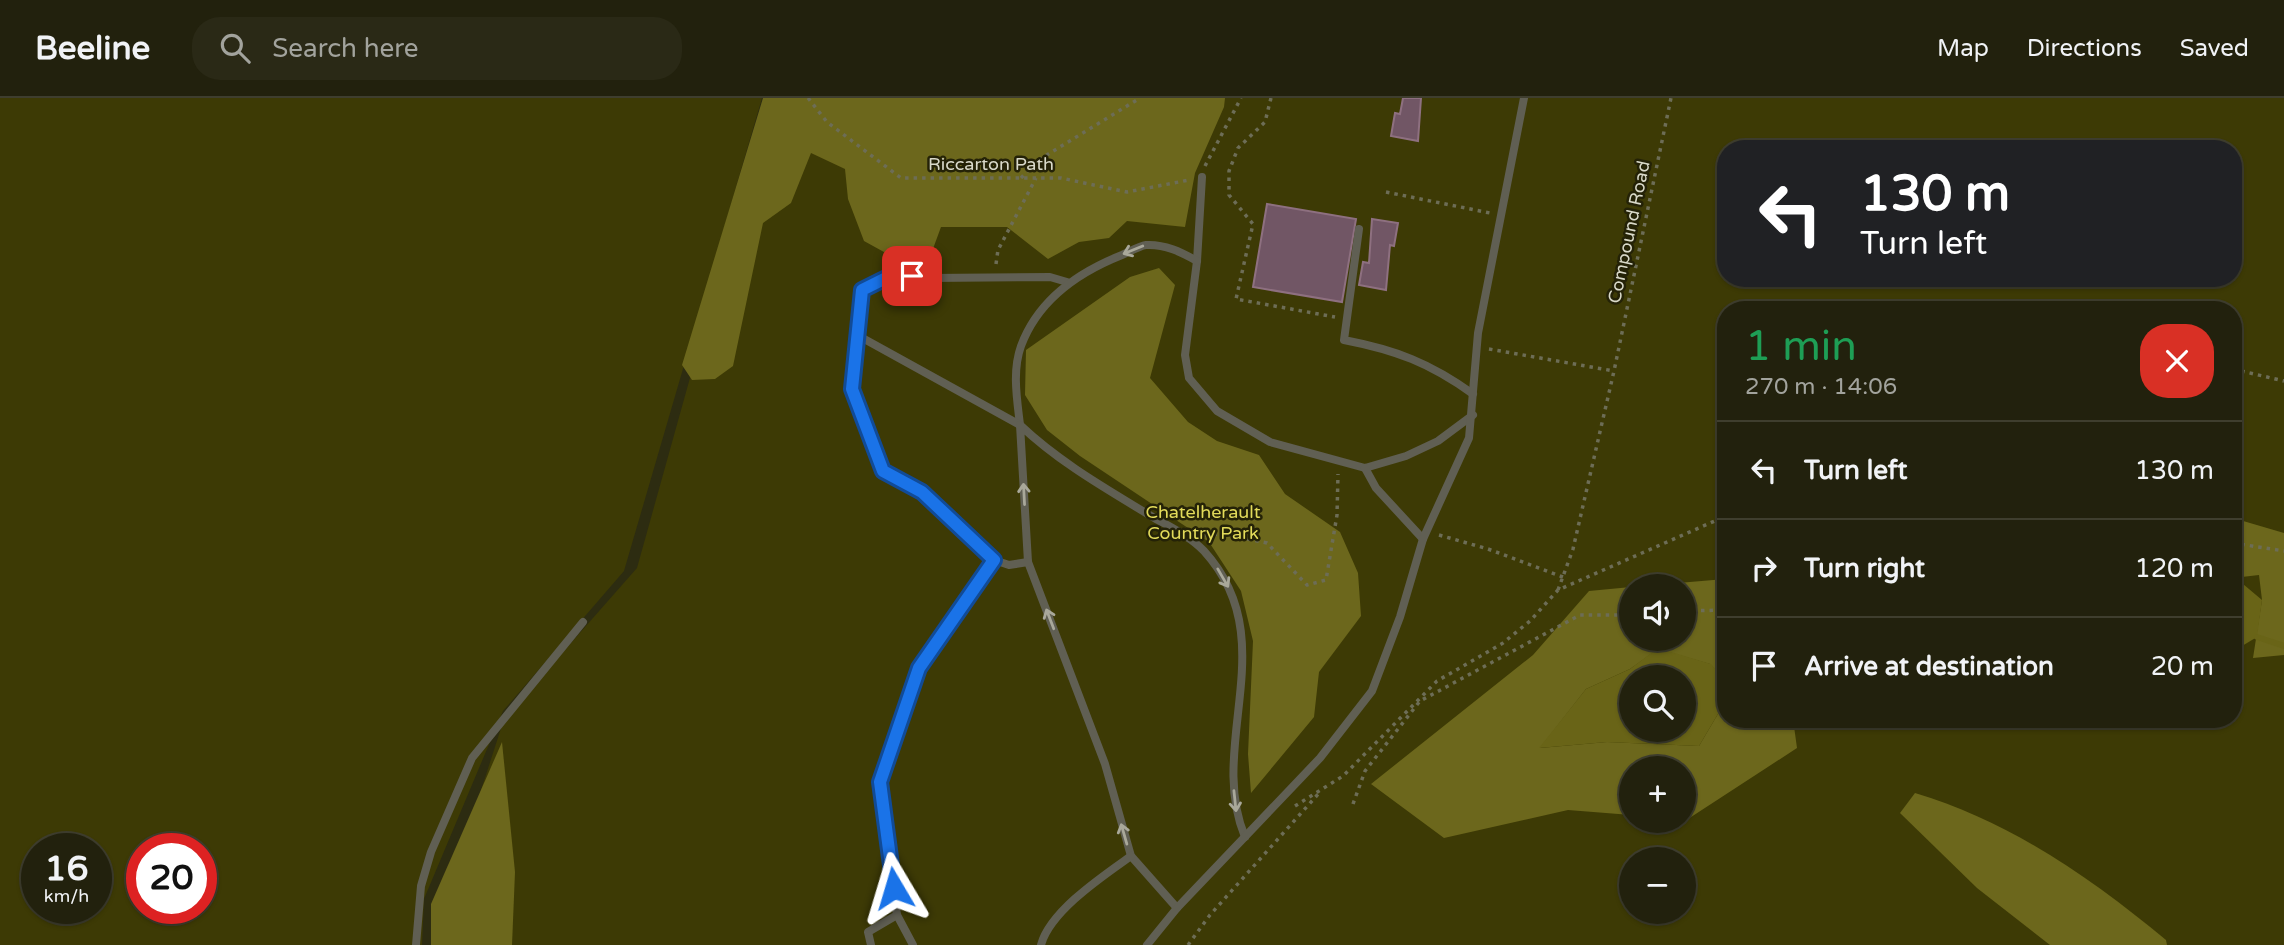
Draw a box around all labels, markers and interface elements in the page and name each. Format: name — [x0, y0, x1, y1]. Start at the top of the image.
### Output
search box — [192, 17, 682, 80]
text: Beeline — [35, 29, 150, 68]
icon: search — [216, 29, 254, 67]
text: Search here — [272, 33, 418, 64]
text: Map — [1937, 34, 1989, 63]
text: Directions — [2027, 34, 2142, 63]
text: Saved — [2180, 34, 2249, 63]
street label: Riccarton Path — [928, 153, 1054, 175]
street label: Compound Road — [1603, 159, 1655, 305]
text: 130 m — [1860, 165, 2010, 224]
icon: left — [1745, 168, 1836, 259]
text: Turn left — [1860, 225, 1987, 263]
one-way arrow — [1123, 245, 1144, 258]
pin — [882, 246, 942, 306]
icon: arrive — [893, 257, 931, 295]
text: 1 min — [1745, 321, 1857, 372]
button: close — [2140, 324, 2214, 398]
text: 270 m · 14:06 — [1745, 373, 1897, 401]
icon: left — [1745, 451, 1783, 489]
text: Turn left — [1804, 455, 1907, 486]
text: 130 m — [2134, 455, 2214, 486]
one-way arrow — [1017, 483, 1030, 506]
park label: Chatelherault Country Park — [1145, 501, 1261, 544]
icon: right — [1745, 549, 1783, 587]
text: Turn right — [1804, 553, 1925, 584]
text: 120 m — [2134, 553, 2214, 584]
one-way arrow — [1216, 567, 1230, 587]
map controls — [1619, 574, 1696, 924]
button: sound — [1619, 574, 1696, 651]
one-way arrow — [1042, 609, 1055, 631]
icon: arrive — [1745, 647, 1783, 685]
text: Arrive at destination — [1804, 651, 2054, 682]
text: 20 m — [2151, 651, 2214, 682]
button: search — [1619, 665, 1696, 742]
button: + — [1619, 756, 1696, 833]
one-way arrow — [1229, 789, 1242, 812]
one-way arrow — [1117, 823, 1130, 845]
speed limit sign: 20 — [126, 833, 217, 924]
button: − — [1619, 847, 1696, 924]
text: 16 — [45, 848, 88, 890]
position arrow — [857, 851, 931, 925]
text: km/h — [44, 885, 89, 907]

